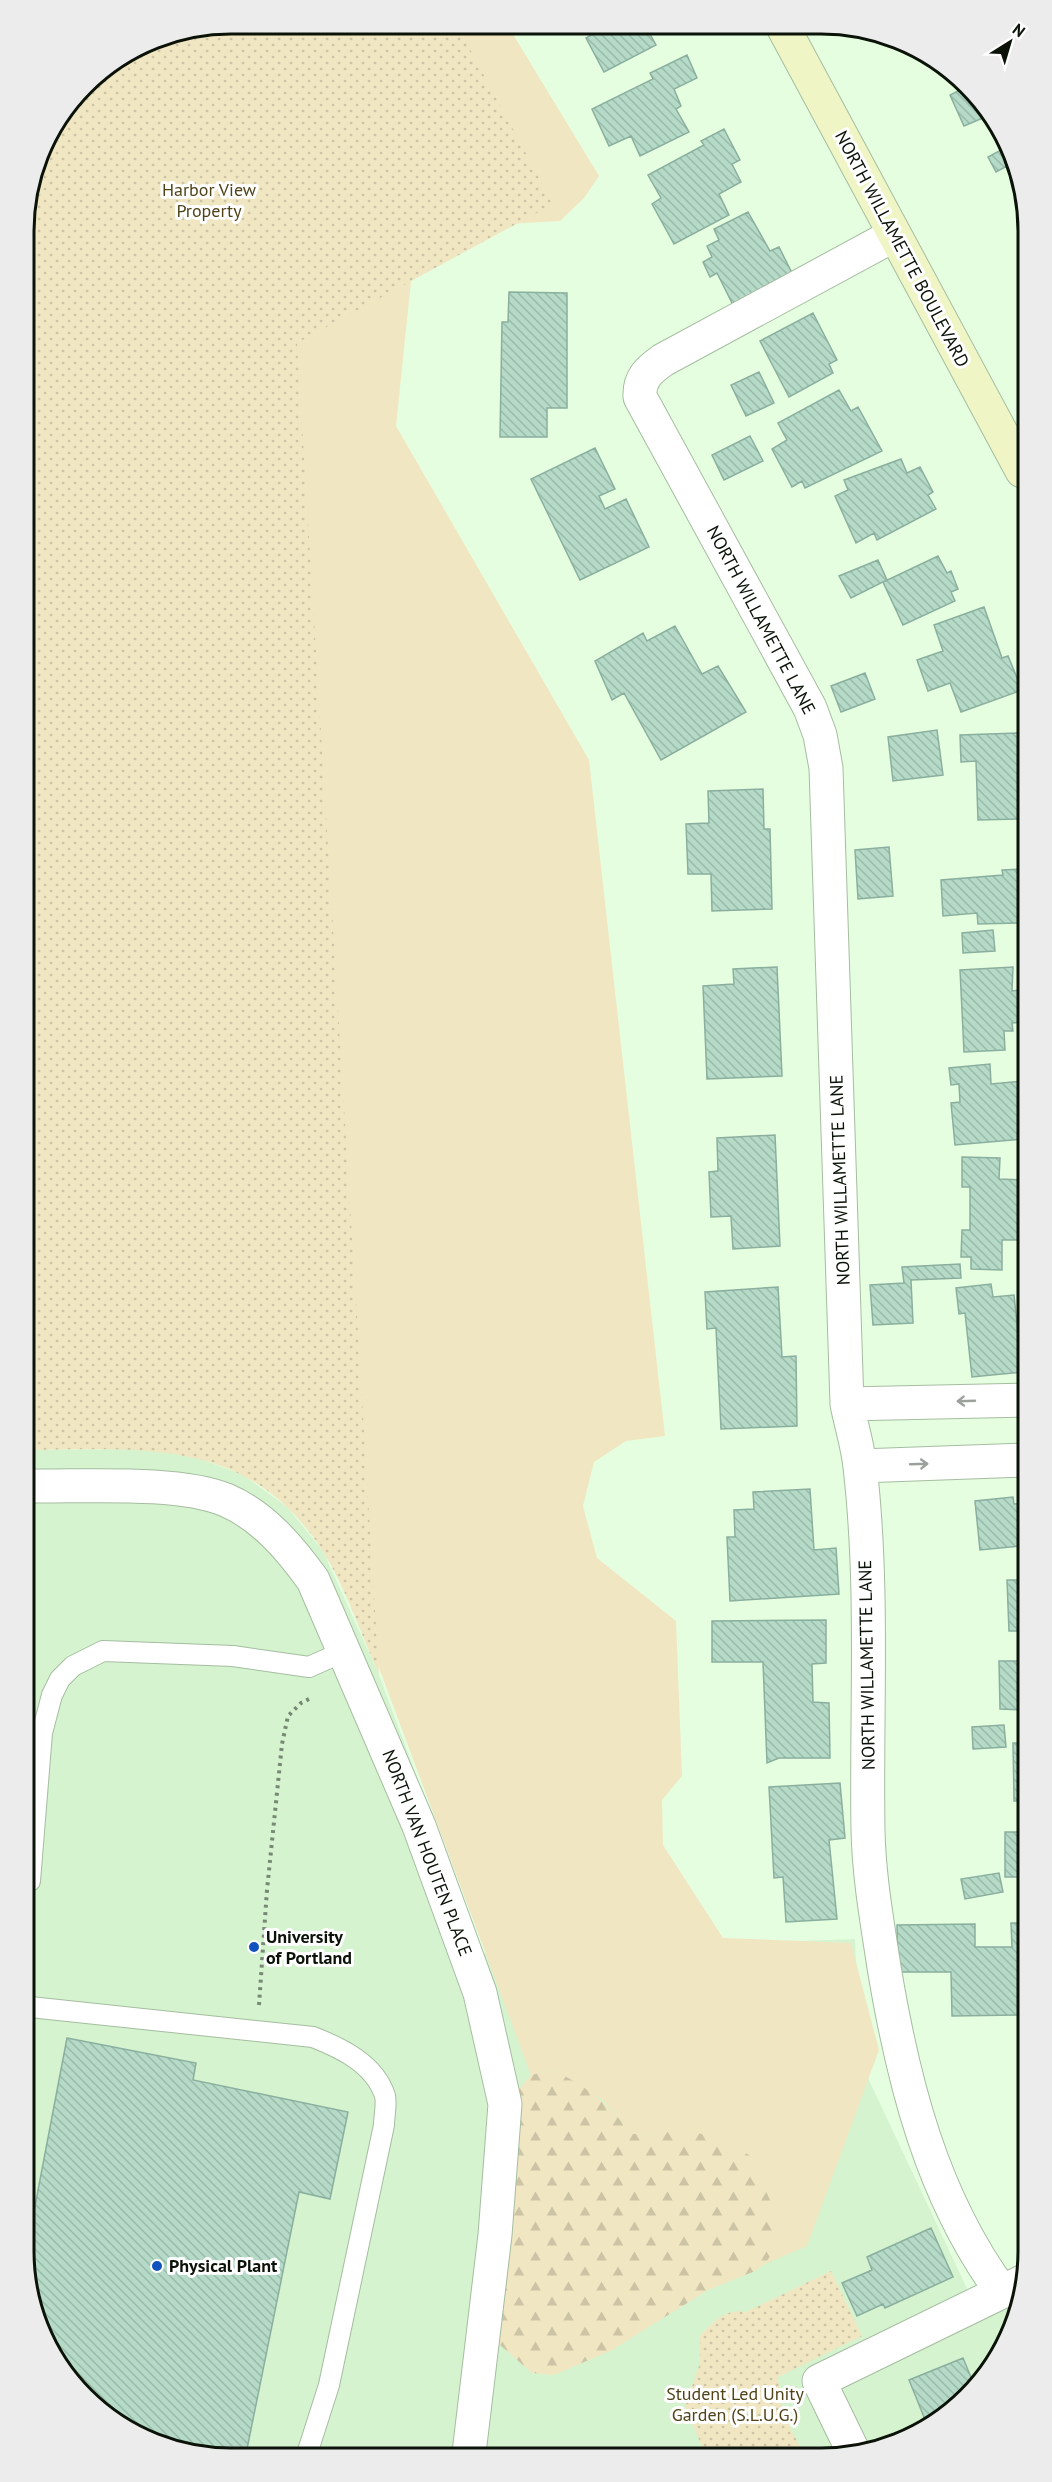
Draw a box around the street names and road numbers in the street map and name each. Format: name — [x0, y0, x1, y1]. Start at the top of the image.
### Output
street label: NORTH WILLAMETTE BOULEVARD — [830, 127, 975, 371]
street label: NORTH WILLAMETTE LANE — [702, 521, 821, 718]
street label: NORTH WILLAMETTE LANE — [824, 1074, 855, 1286]
street label: NORTH WILLAMETTE LANE — [853, 1560, 880, 1770]
street label: NORTH VAN HOUTEN PLACE — [377, 1746, 478, 1959]

